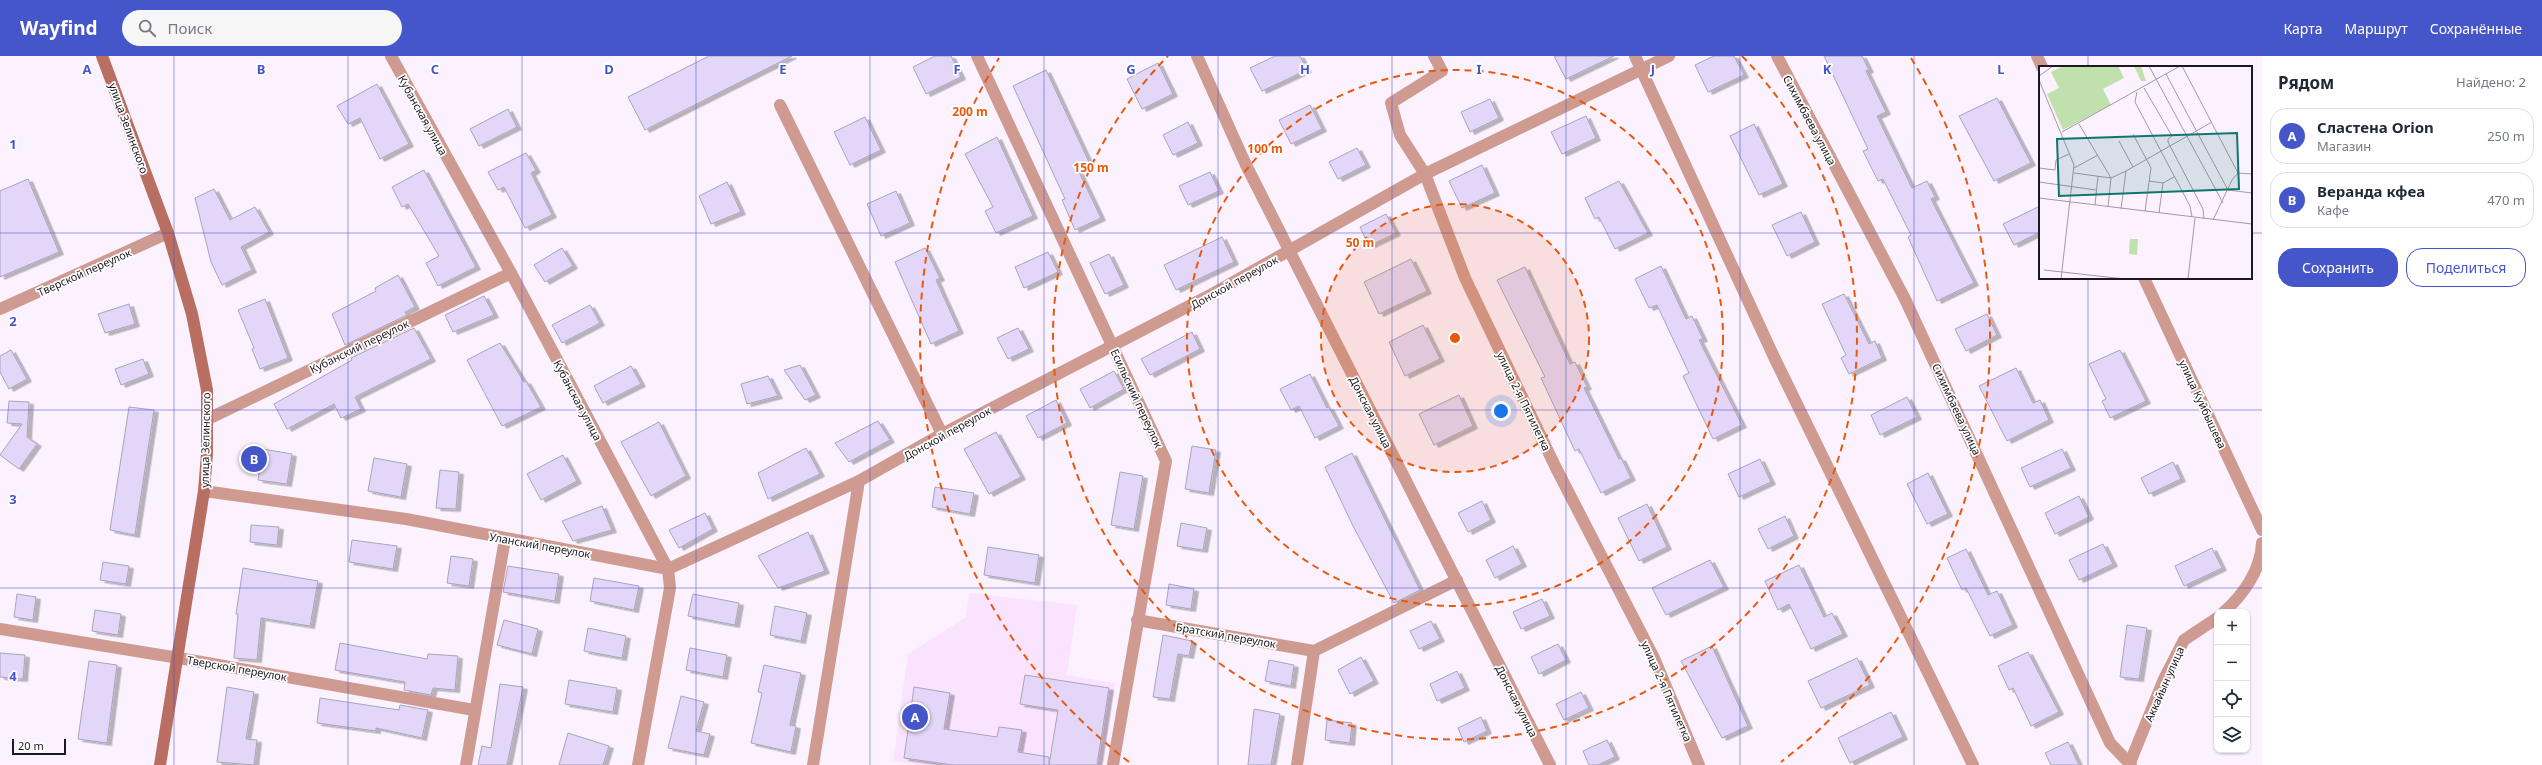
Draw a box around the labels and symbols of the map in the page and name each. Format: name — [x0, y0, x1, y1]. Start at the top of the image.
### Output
text: A — [83, 60, 92, 78]
text: B — [257, 60, 265, 78]
text: C — [431, 60, 439, 78]
text: D — [604, 60, 614, 78]
text: E — [779, 60, 787, 78]
text: F — [953, 60, 961, 78]
text: G — [1126, 60, 1136, 78]
text: H — [1300, 60, 1310, 78]
text: I — [1476, 60, 1482, 78]
text: J — [1650, 60, 1655, 78]
text: K — [1823, 60, 1832, 78]
text: L — [1997, 60, 2005, 78]
inset map — [2039, 66, 2252, 279]
street label: Кубанская улица — [395, 72, 451, 158]
street label: Сихимбаева улица — [1780, 72, 1840, 168]
street label: улица Зелинского — [106, 81, 152, 175]
text: 200 m — [952, 103, 988, 120]
text: 1 — [9, 135, 17, 153]
text: 100 m — [1247, 140, 1283, 157]
text: 150 m — [1073, 159, 1109, 176]
text: 50 m — [1346, 234, 1374, 251]
street label: Тверской переулок — [35, 245, 133, 299]
street label: Донской переулок — [1188, 252, 1280, 312]
text: 2 — [9, 312, 17, 330]
street label: Кубанский переулок — [307, 315, 411, 377]
centre of rings — [1448, 331, 1462, 345]
street label: Есильский переулок — [1107, 346, 1167, 450]
street label: улица 2-я Пятилетка — [1493, 349, 1555, 453]
street label: Кубанская улица — [550, 357, 606, 443]
street label: улица Куйбышева — [2176, 357, 2230, 451]
street label: Сихимбаева улица — [1929, 361, 1985, 457]
street label: Донская улица — [1346, 373, 1396, 451]
street label: улица Зелинского — [197, 392, 213, 488]
your location — [1491, 401, 1511, 421]
street label: Донской переулок — [901, 403, 993, 463]
pin: B — [241, 444, 267, 474]
text: 3 — [9, 490, 17, 508]
street label: Уланский переулок — [488, 529, 592, 561]
street label: Братский переулок — [1175, 619, 1277, 651]
street label: улица 2-я Пятилетка — [1638, 638, 1696, 744]
street label: Аккайын улица — [2141, 644, 2187, 724]
street label: Тверской переулок — [186, 652, 288, 684]
street label: Донская улица — [1492, 662, 1542, 740]
text: 4 — [9, 667, 17, 685]
pin: A — [902, 702, 928, 732]
scale bar — [12, 737, 66, 756]

